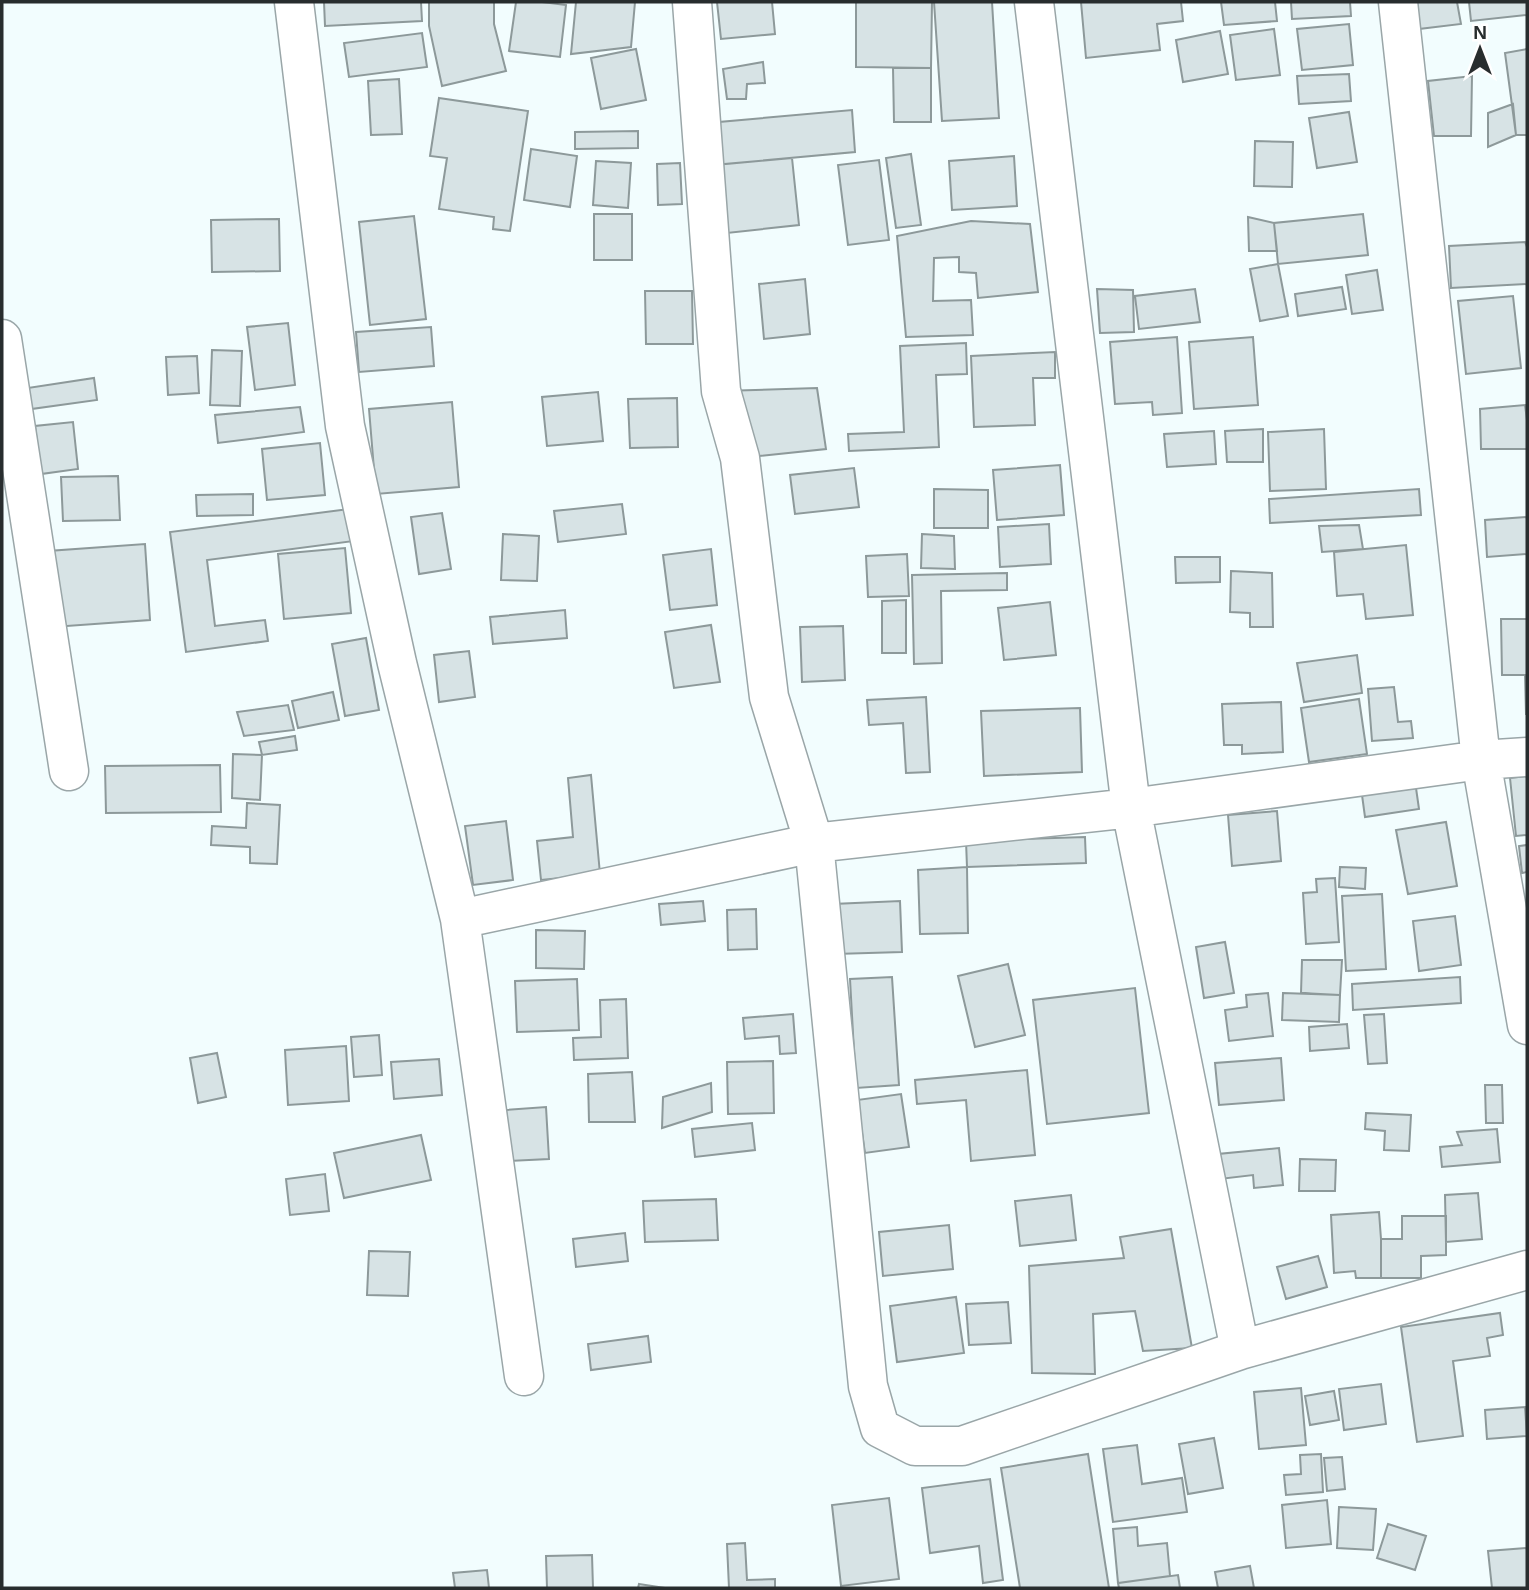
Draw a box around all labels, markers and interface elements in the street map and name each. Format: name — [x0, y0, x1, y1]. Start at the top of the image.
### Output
north arrow — [1445, 14, 1515, 84]
text: N — [1473, 22, 1487, 43]

